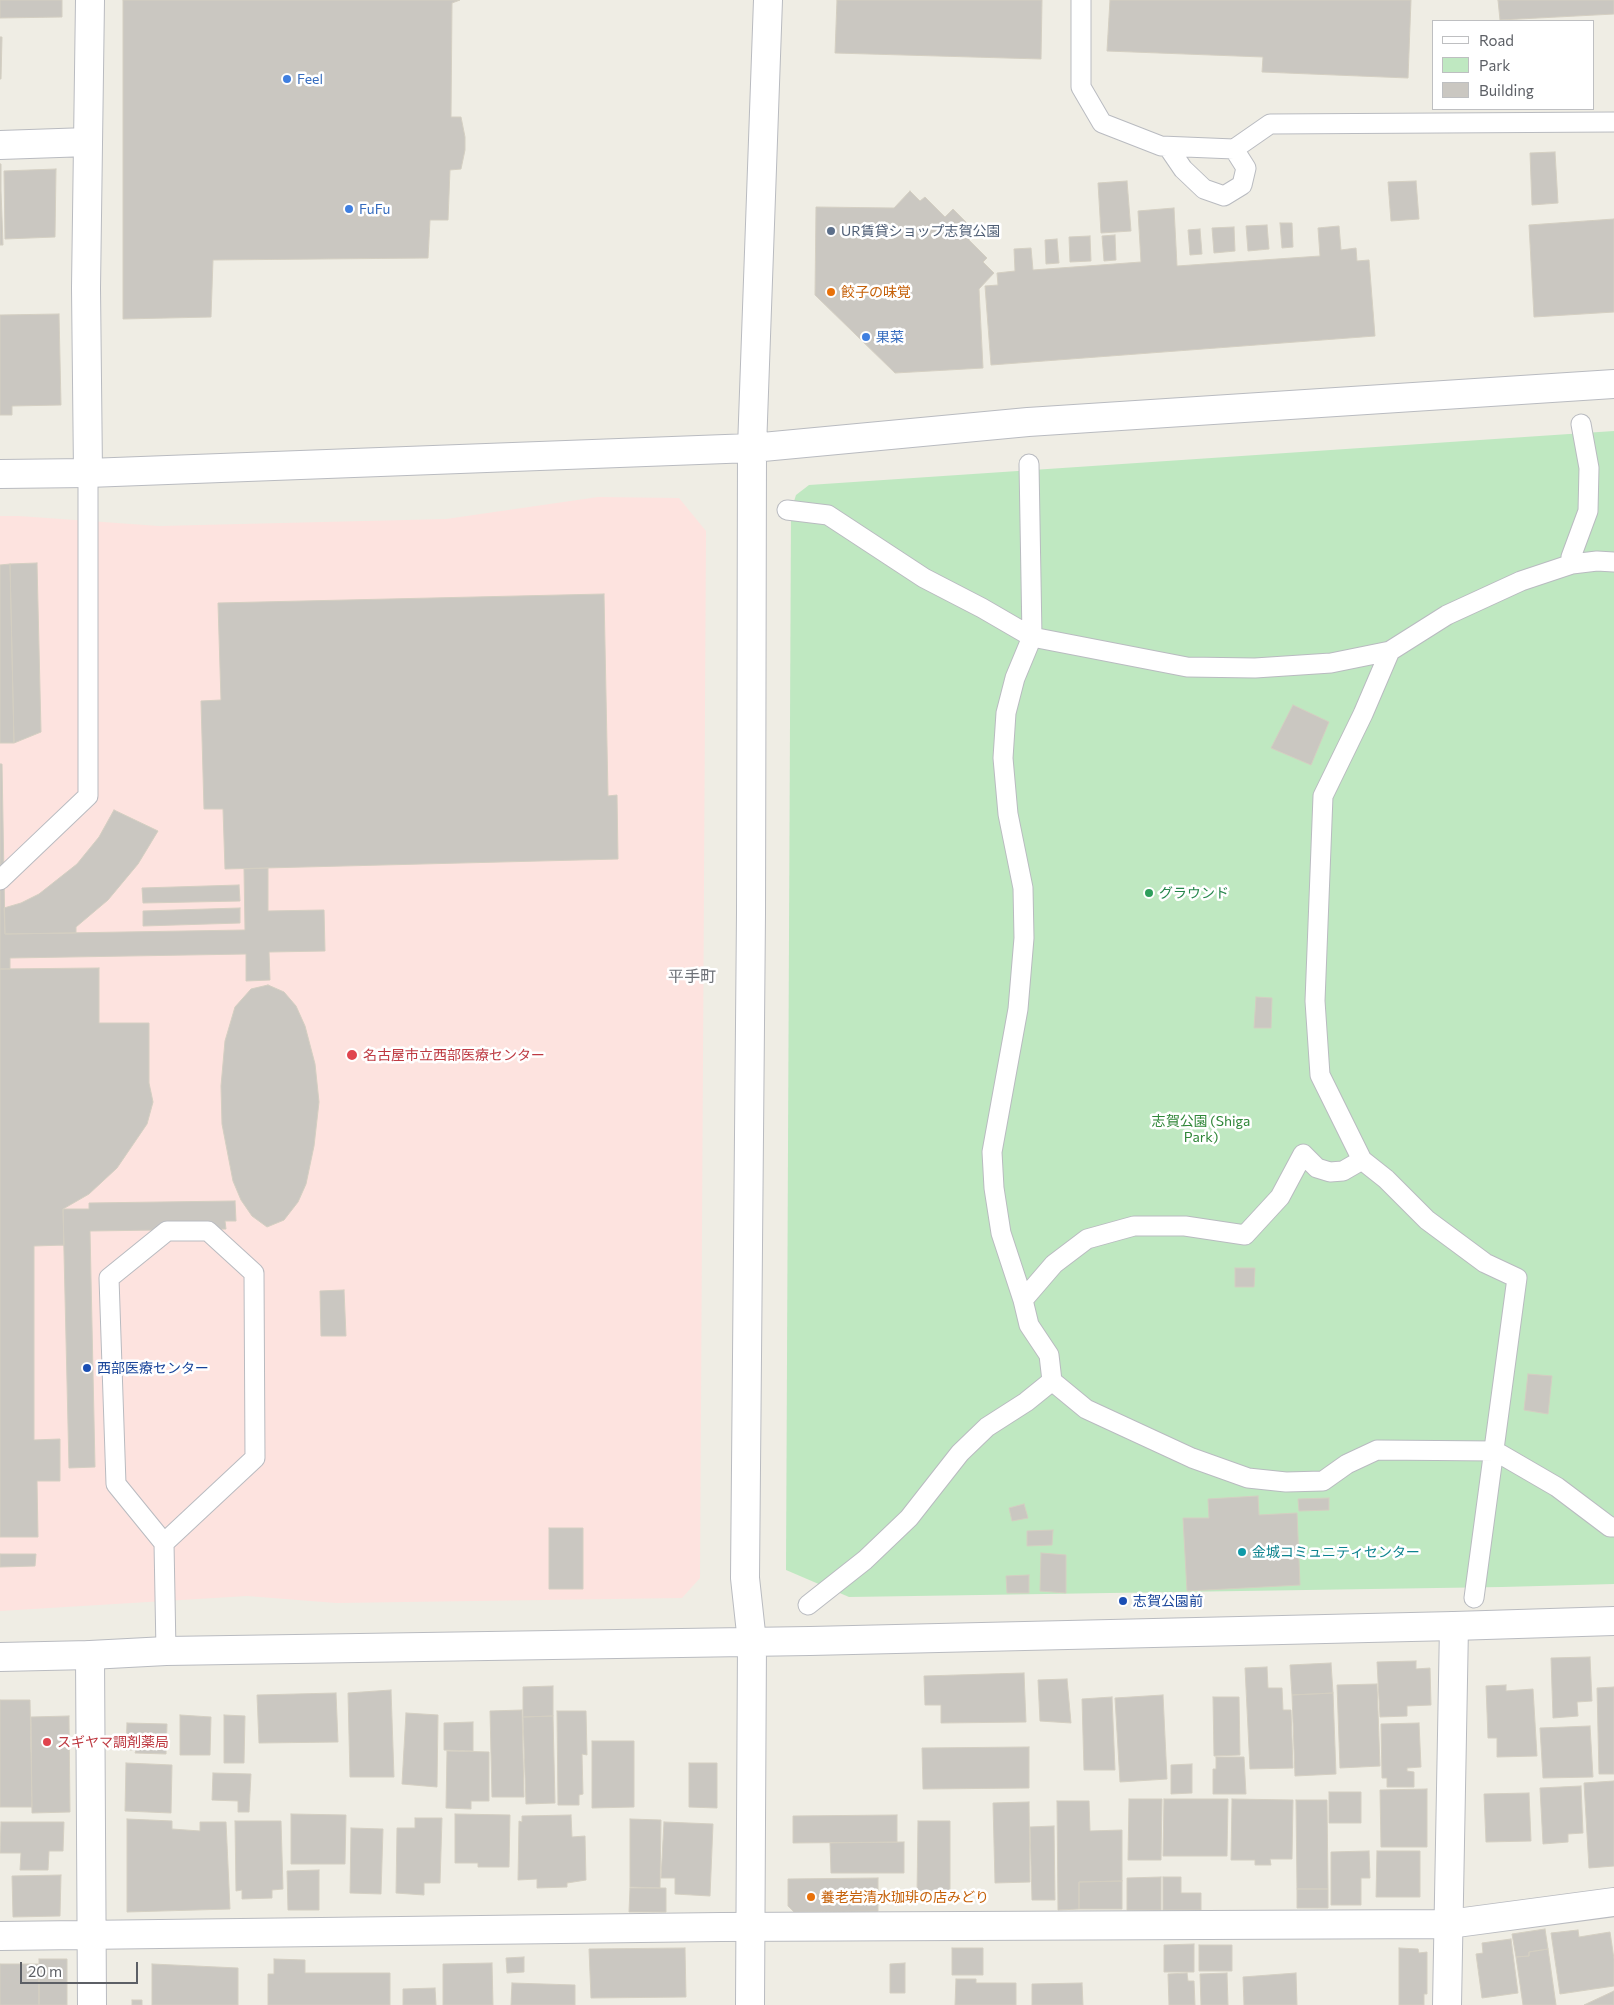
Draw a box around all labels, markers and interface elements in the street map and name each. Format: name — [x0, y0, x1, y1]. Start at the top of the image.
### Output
legend — [1432, 20, 1594, 110]
text: Road — [1479, 31, 1514, 49]
text: Park — [1479, 56, 1510, 74]
place label: Feel — [297, 71, 323, 87]
marker: Feel — [281, 73, 293, 85]
text: Building — [1479, 81, 1534, 99]
place label: FuFu — [359, 201, 390, 217]
marker: FuFu — [343, 203, 355, 215]
place label: UR賃貸ショップ志賀公園 — [841, 223, 1001, 239]
marker: UR賃貸ショップ志賀公園 — [825, 225, 837, 237]
place label: 餃子の味覚 — [841, 284, 911, 300]
marker: 餃子の味覚 — [825, 286, 837, 298]
place label: 果菜 — [876, 329, 904, 345]
marker: 果菜 — [860, 331, 872, 343]
place label: グラウンド — [1159, 885, 1229, 901]
marker: グラウンド — [1143, 887, 1155, 899]
district label: 平手町 — [668, 967, 716, 987]
place label: 名古屋市立西部医療センター — [363, 1047, 545, 1063]
marker: 名古屋市立西部医療センター — [345, 1048, 359, 1062]
park label: 志賀公園 (Shiga Park) — [1152, 1113, 1250, 1146]
place label: 西部医療センター — [97, 1360, 209, 1376]
marker: 西部医療センター — [81, 1362, 93, 1374]
place label: 金城コミュニティセンター — [1252, 1544, 1420, 1560]
marker: 金城コミュニティセンター — [1236, 1546, 1248, 1558]
place label: 志賀公園前 — [1133, 1593, 1203, 1609]
marker: 志賀公園前 — [1117, 1595, 1129, 1607]
place label: スギヤマ調剤薬局 — [57, 1734, 169, 1750]
marker: スギヤマ調剤薬局 — [41, 1736, 53, 1748]
place label: 養老岩清水珈琲の店みどり — [821, 1889, 989, 1905]
marker: 養老岩清水珈琲の店みどり — [805, 1891, 817, 1903]
scale bar — [22, 1952, 140, 1984]
text: 20 m — [28, 1962, 62, 1980]

